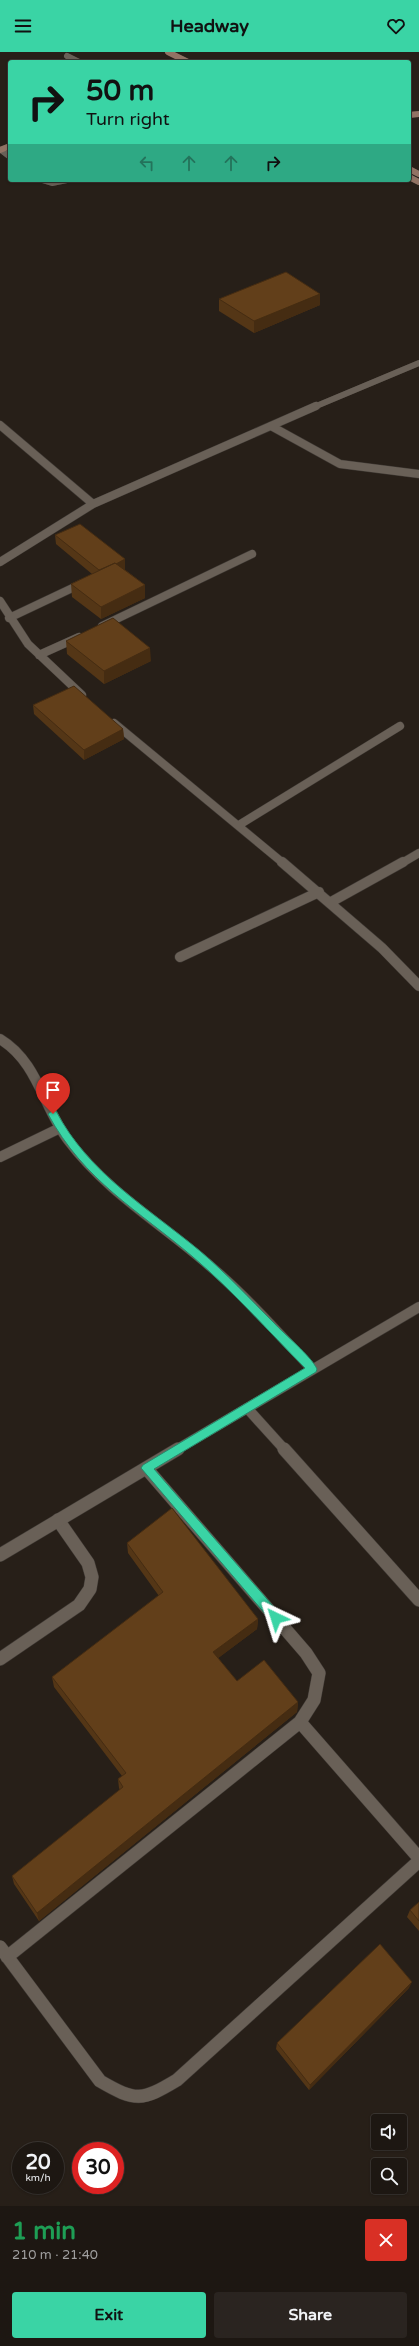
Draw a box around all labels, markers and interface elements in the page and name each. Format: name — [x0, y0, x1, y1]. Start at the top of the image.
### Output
icon: menu — [12, 15, 34, 37]
text: Headway — [170, 15, 249, 37]
icon: heart — [385, 15, 407, 37]
text: 50 m — [86, 74, 154, 108]
icon: right — [20, 76, 72, 128]
text: Turn right — [86, 108, 170, 130]
icon: left — [136, 152, 158, 174]
icon: ahead — [178, 152, 200, 174]
icon: ahead — [220, 152, 242, 174]
icon: right — [262, 152, 284, 174]
pin — [36, 1073, 70, 1114]
icon: arrive — [42, 1079, 64, 1101]
position arrow — [255, 1597, 297, 1639]
map controls — [371, 2114, 407, 2194]
button: sound — [371, 2114, 407, 2150]
speed limit sign: 30 — [72, 2142, 124, 2194]
text: 20 — [25, 2151, 51, 2175]
button: search — [371, 2158, 407, 2194]
text: km/h — [25, 2172, 51, 2184]
text: 1 min — [12, 2217, 76, 2246]
button: close — [365, 2219, 407, 2261]
text: 210 m · 21:40 — [12, 2247, 98, 2263]
button: Exit — [12, 2292, 206, 2338]
button: Share — [214, 2292, 407, 2338]

